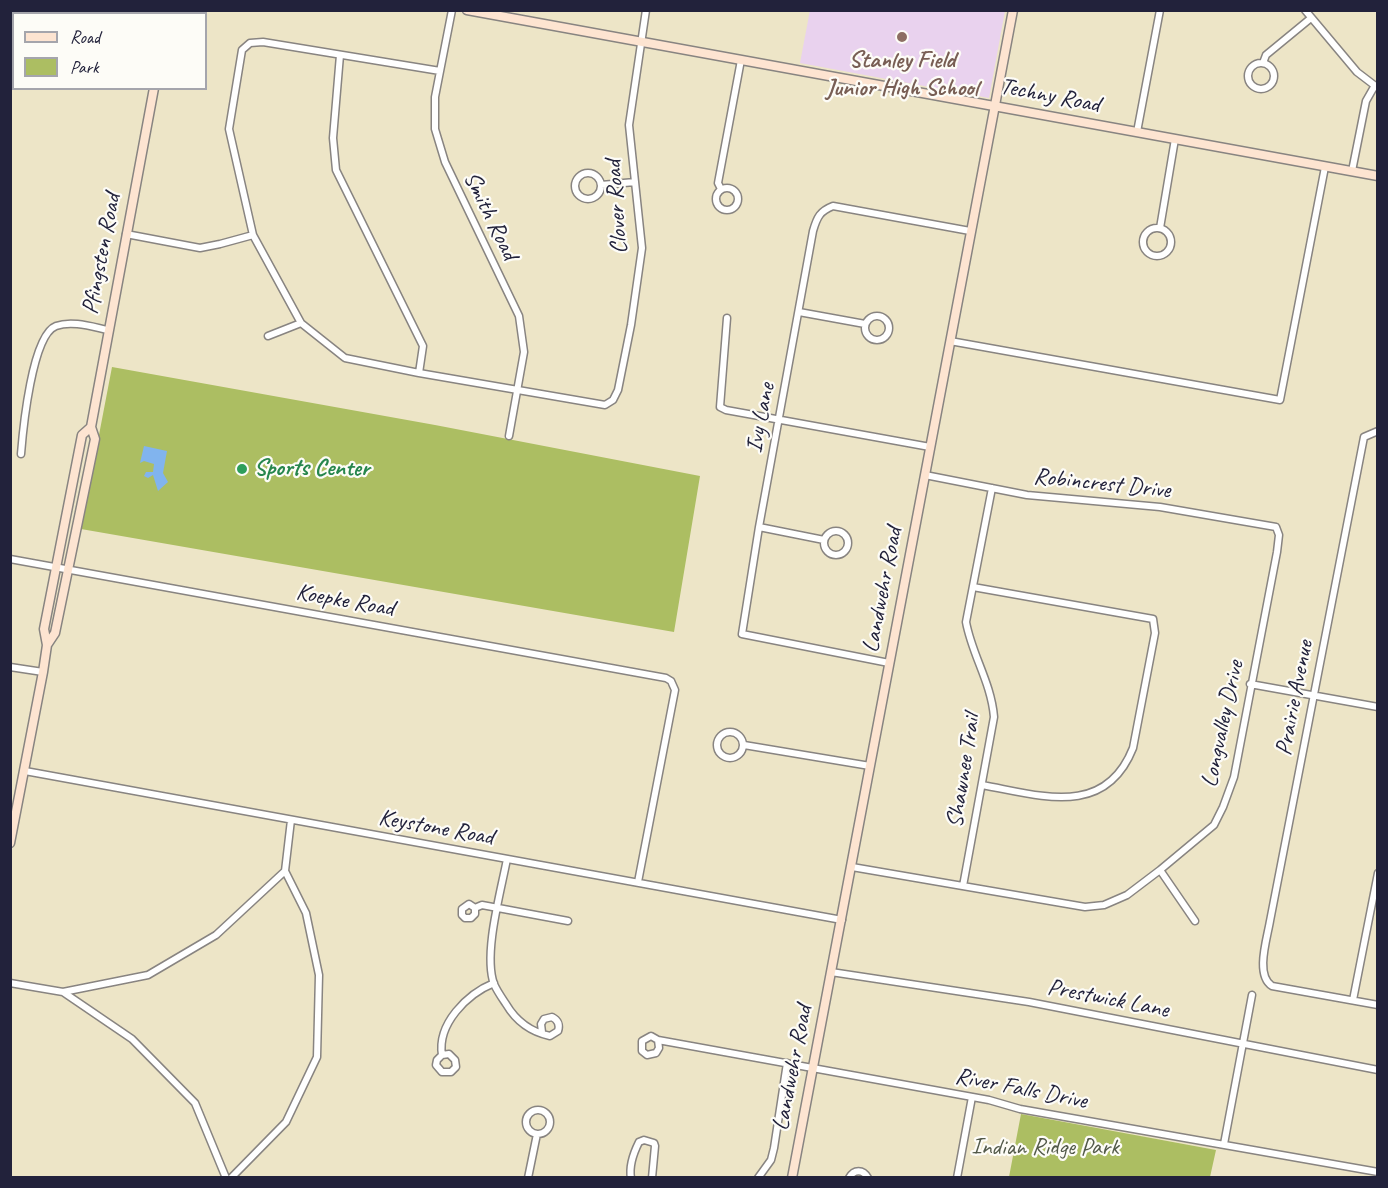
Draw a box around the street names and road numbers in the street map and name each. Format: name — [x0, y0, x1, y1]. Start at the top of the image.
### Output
street label: Techny Road — [998, 72, 1102, 120]
street label: Clover Road — [599, 159, 635, 255]
street label: Smith Road — [456, 167, 524, 265]
street label: Pfingsten Road — [76, 191, 128, 317]
street label: Ivy Lane — [740, 381, 782, 455]
street label: Robincrest Drive — [1032, 463, 1172, 505]
street label: Landwehr Road — [857, 525, 909, 655]
street label: Koepke Road — [294, 578, 396, 624]
street label: Prairie Avenue — [1270, 638, 1320, 758]
street label: Longvalley Drive — [1196, 658, 1250, 790]
street label: Shawnee Trail — [941, 712, 987, 830]
street label: Keystone Road — [376, 804, 496, 852]
street label: Prestwick Lane — [1045, 973, 1171, 1025]
street label: Landwehr Road — [767, 1003, 819, 1133]
street label: River Falls Drive — [953, 1062, 1089, 1116]

